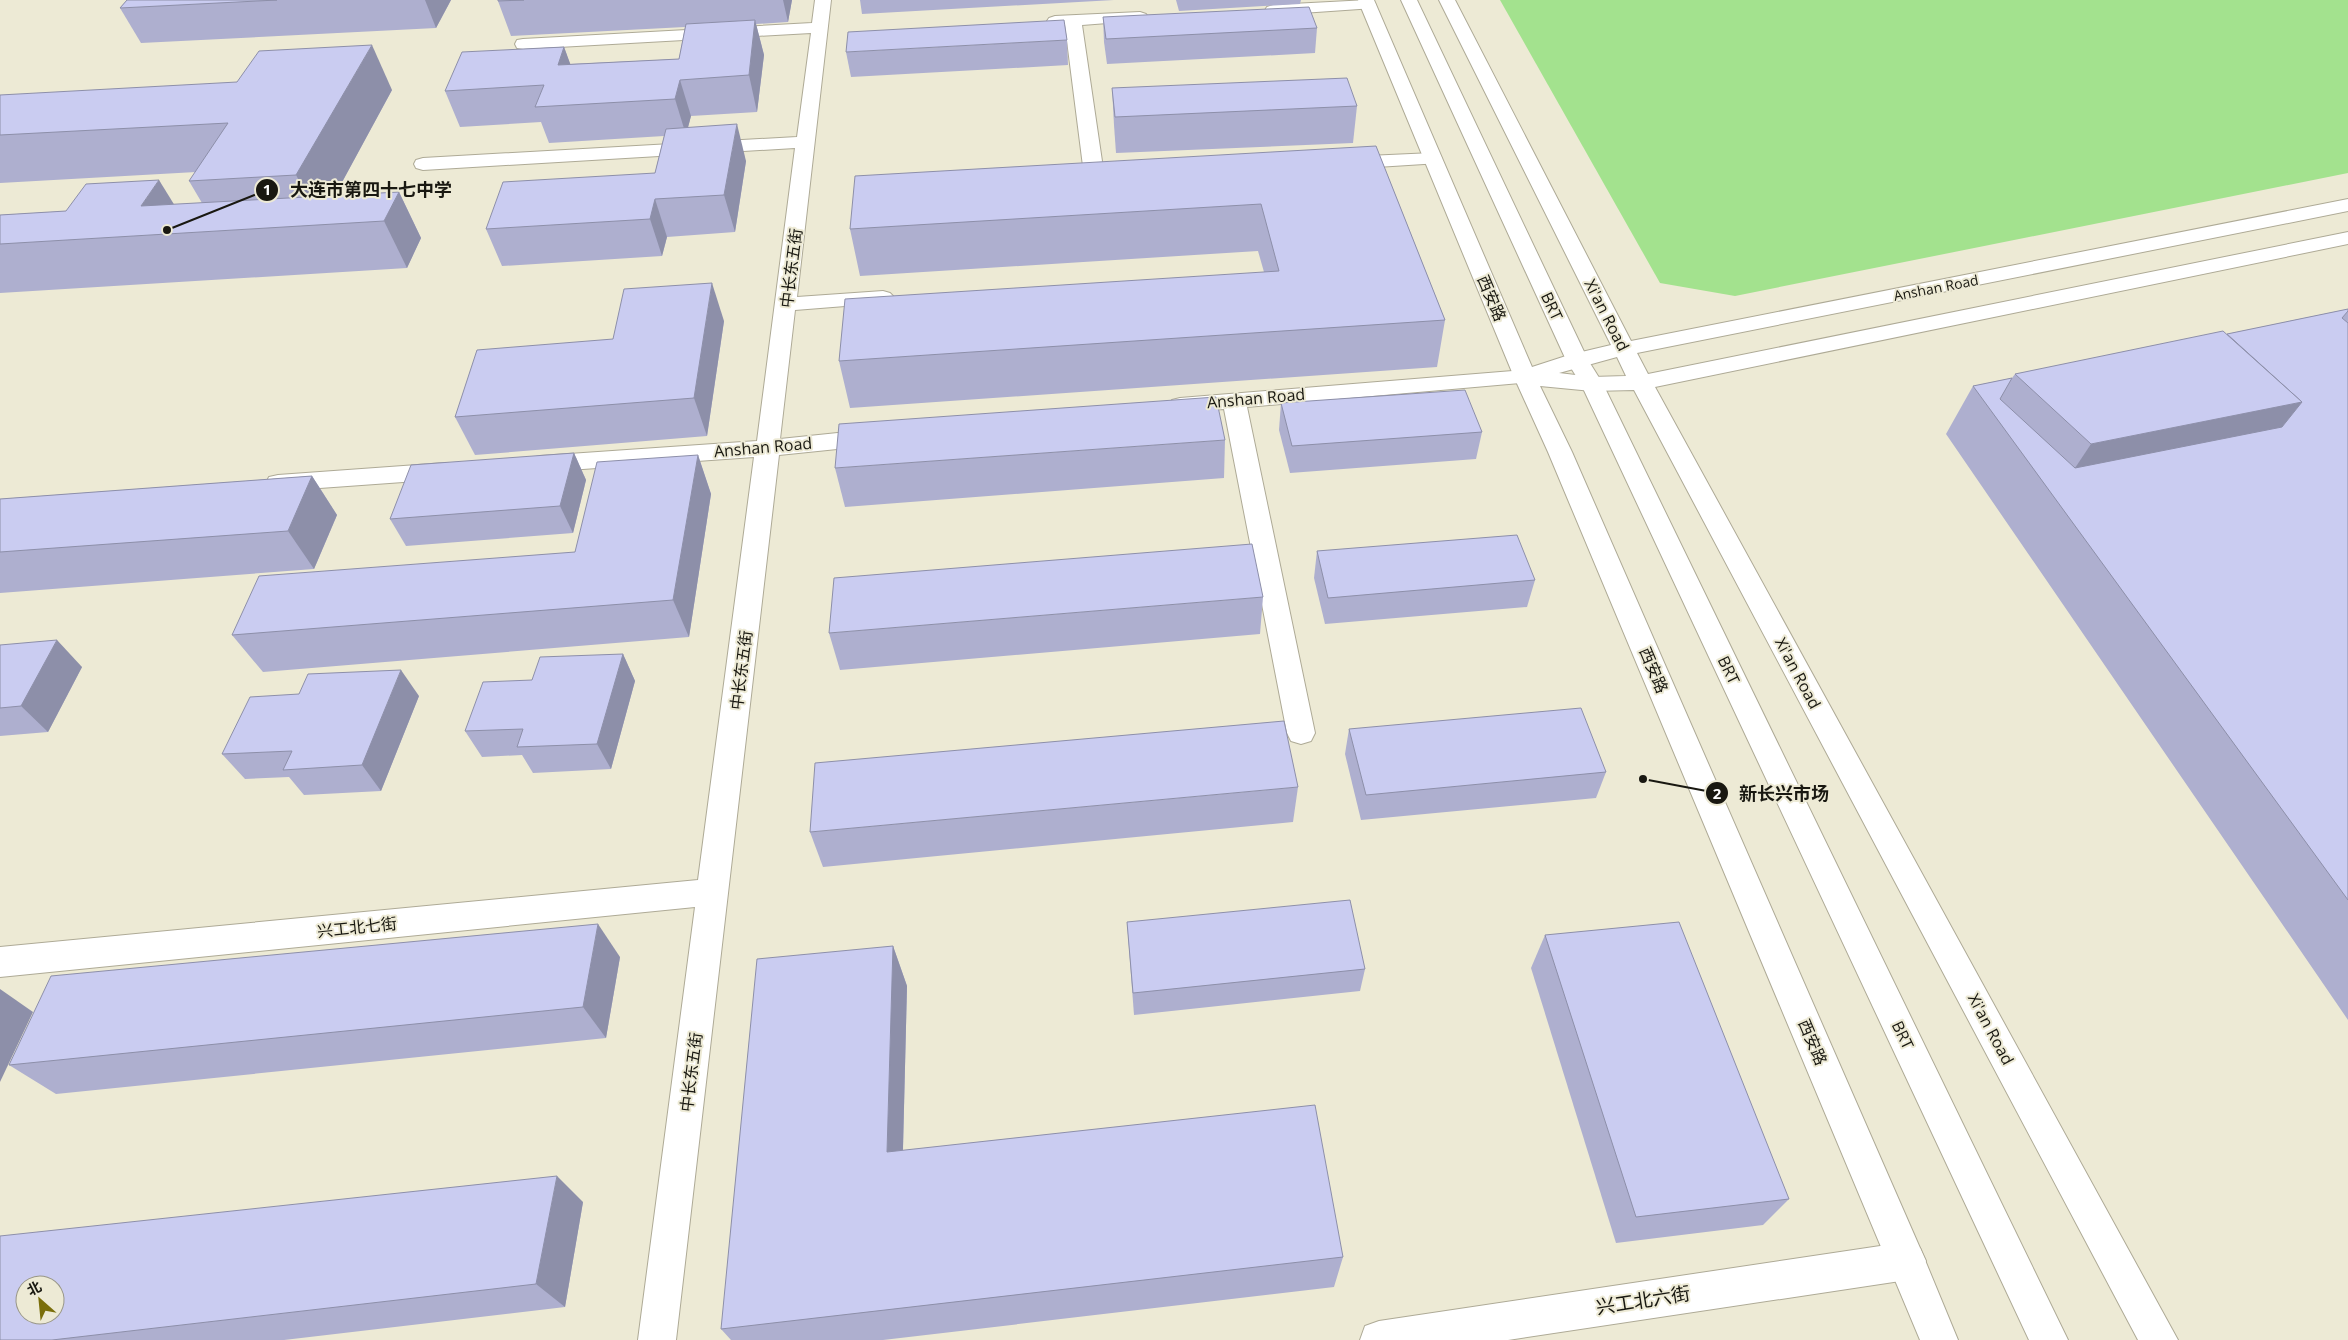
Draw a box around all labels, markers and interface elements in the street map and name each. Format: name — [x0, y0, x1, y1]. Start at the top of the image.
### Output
callout: 大连市第四十七中学 — [255, 173, 462, 206]
text: 大连市第四十七中学 — [290, 177, 452, 201]
text: 1 — [263, 179, 271, 199]
street label: 中长东五街 — [775, 227, 807, 309]
street label: Anshan Road — [1892, 270, 1980, 305]
street label: 西安路 — [1472, 272, 1512, 324]
street label: Xi'an Road — [1580, 275, 1634, 355]
street label: BRT — [1536, 288, 1568, 324]
street label: Anshan Road — [1206, 383, 1306, 413]
street label: Anshan Road — [713, 432, 813, 462]
street label: 中长东五街 — [725, 629, 757, 711]
street label: Xi'an Road — [1770, 633, 1826, 713]
street label: 西安路 — [1634, 644, 1674, 696]
street label: BRT — [1713, 652, 1745, 688]
callout: 新长兴市场 — [1704, 777, 1839, 810]
text: 新长兴市场 — [1739, 781, 1829, 805]
text: 2 — [1713, 783, 1722, 803]
street label: 兴工北七街 — [316, 912, 398, 942]
street label: Xi'an Road — [1963, 989, 2019, 1069]
street label: 西安路 — [1793, 1016, 1833, 1068]
street label: BRT — [1887, 1017, 1919, 1053]
street label: 中长东五街 — [675, 1031, 707, 1113]
north arrow — [15, 1275, 65, 1325]
text: 北 — [23, 1276, 44, 1300]
street label: 兴工北六街 — [1594, 1280, 1692, 1320]

